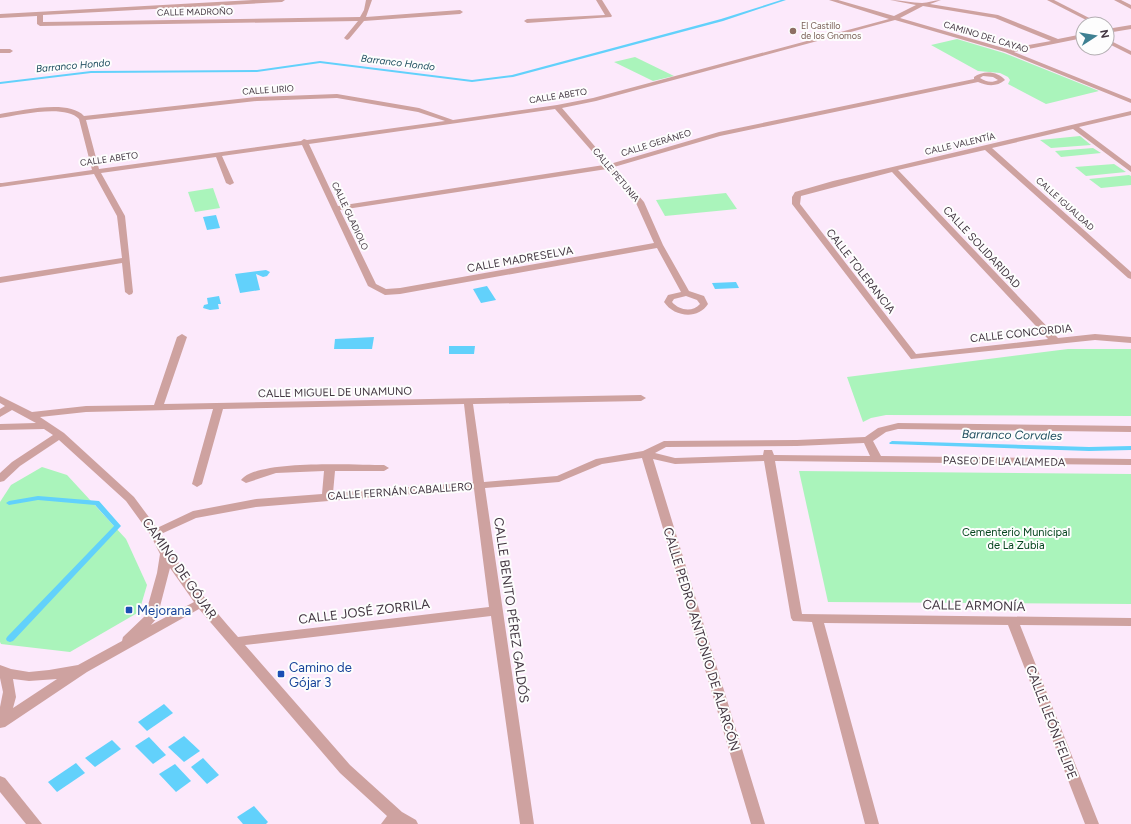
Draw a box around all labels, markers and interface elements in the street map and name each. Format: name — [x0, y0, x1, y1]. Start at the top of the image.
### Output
street label: CALLE MADROÑO — [157, 5, 233, 18]
north arrow — [1075, 16, 1115, 56]
street label: CAMINO DEL CAYAO — [942, 18, 1030, 55]
place label: El Castillo de los Gnomos — [801, 20, 861, 41]
marker: El Castillo de los Gnomos — [788, 26, 798, 36]
text: N — [1097, 29, 1112, 40]
water label: Barranco Hondo — [360, 52, 436, 74]
water label: Barranco Hondo — [35, 56, 111, 75]
street label: CALLE LIRIO — [242, 82, 294, 97]
street label: CALLE ABETO — [528, 86, 588, 106]
street label: CALLE GERÁNEO — [619, 127, 692, 158]
street label: CALLE VALENTÍA — [924, 130, 996, 157]
street label: CALLE PETUNIA — [591, 146, 642, 204]
street label: CALLE ABETO — [79, 149, 139, 168]
street label: CALLE IGUALDAD — [1034, 175, 1097, 233]
street label: CALLE GLADIOLO — [330, 180, 371, 252]
street label: CALLE SOLIDARIDAD — [940, 204, 1023, 291]
street label: CALLE TOLERANCIA — [823, 226, 898, 317]
street label: CALLE MADRESELVA — [466, 244, 575, 275]
street label: CALLE CONCORDIA — [969, 322, 1073, 345]
street label: CALLE MIGUEL DE UNAMUNO — [258, 385, 413, 400]
water label: Barranco Corvales — [962, 427, 1063, 443]
street label: PASEO DE LA ALAMEDA — [943, 454, 1066, 469]
street label: CALLE FERNÁN CABALLERO — [327, 480, 474, 503]
street label: CAMINO DE GÓJAR — [139, 515, 220, 622]
street label: CALLE BENITO PÉREZ GALDÓS — [491, 516, 532, 704]
street label: CALLE PEDRO ANTONIO DE ALARCÓN — [660, 525, 743, 753]
park label: Cementerio Municipal de La Zubia — [962, 526, 1070, 552]
street label: CALLE JOSÉ ZORRILA — [298, 596, 431, 627]
street label: CALLE ARMONÍA — [922, 597, 1026, 614]
place label: Mejorana — [137, 603, 191, 618]
marker: Mejorana — [124, 605, 134, 615]
place label: Camino de Gójar 3 — [289, 660, 352, 690]
street label: CALLE LEÓN FELIPE — [1023, 663, 1080, 781]
marker: Camino de Gójar 3 — [276, 669, 286, 679]

